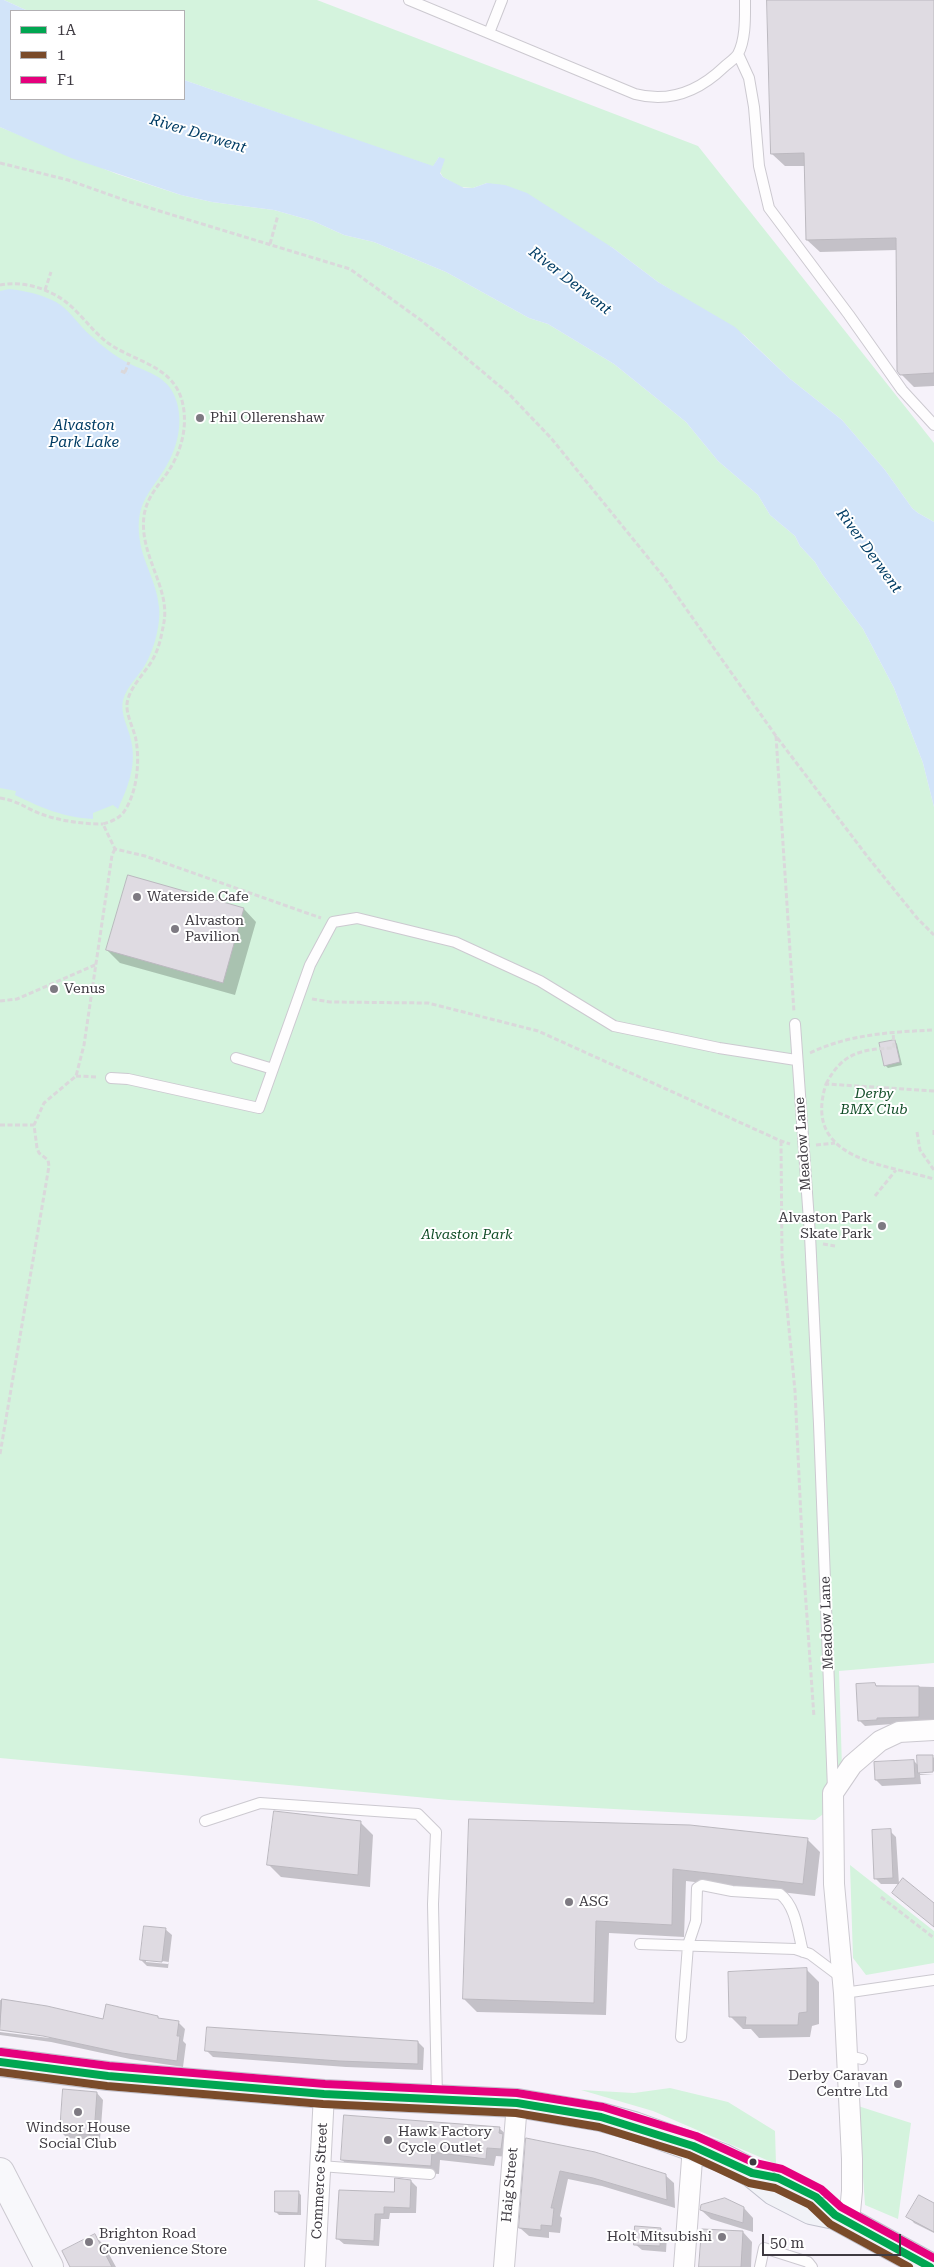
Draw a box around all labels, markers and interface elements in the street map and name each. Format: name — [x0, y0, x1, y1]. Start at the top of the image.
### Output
legend — [10, 10, 185, 100]
text: 1A — [57, 21, 76, 39]
text: 1 — [57, 46, 65, 64]
text: F1 — [57, 71, 74, 89]
water label: River Derwent — [148, 111, 248, 157]
water label: River Derwent — [525, 243, 615, 319]
place label: Phil Ollerenshaw — [210, 410, 325, 426]
marker: Phil Ollerenshaw — [194, 412, 206, 424]
water label: Alvaston Park Lake — [49, 417, 119, 452]
water label: River Derwent — [832, 505, 906, 597]
place label: Waterside Cafe — [147, 889, 249, 905]
marker: Waterside Cafe — [131, 891, 143, 903]
place label: Alvaston Pavilion — [185, 913, 244, 946]
marker: Alvaston Pavilion — [169, 923, 181, 935]
place label: Venus — [64, 981, 105, 997]
marker: Venus — [48, 983, 60, 995]
park label: Derby BMX Club — [840, 1086, 908, 1118]
street label: Meadow Lane — [791, 1097, 815, 1191]
place label: Alvaston Park Skate Park — [779, 1210, 872, 1242]
marker: Alvaston Park Skate Park — [876, 1220, 888, 1232]
park label: Alvaston Park — [421, 1227, 513, 1243]
street label: Meadow Lane — [817, 1576, 837, 1670]
place label: ASG — [579, 1894, 608, 1910]
marker: ASG — [563, 1896, 575, 1908]
place label: Derby Caravan Centre Ltd — [788, 2068, 888, 2100]
marker: Derby Caravan Centre Ltd — [892, 2078, 904, 2090]
marker: Windsor House Social Club — [72, 2106, 84, 2118]
place label: Windsor House Social Club — [26, 2120, 130, 2152]
street label: Commerce Street — [309, 2122, 331, 2240]
place label: Hawk Factory Cycle Outlet — [398, 2124, 492, 2156]
marker: Hawk Factory Cycle Outlet — [382, 2134, 394, 2146]
street label: Haig Street — [498, 2147, 522, 2223]
unlabelled marker — [748, 2157, 758, 2167]
scale bar — [764, 2224, 903, 2256]
place label: Brighton Road Convenience Store — [99, 2226, 227, 2258]
place label: Holt Mitsubishi — [607, 2229, 712, 2245]
marker: Holt Mitsubishi — [716, 2231, 728, 2243]
text: 50 m — [770, 2234, 804, 2252]
marker: Brighton Road Convenience Store — [83, 2236, 95, 2248]

